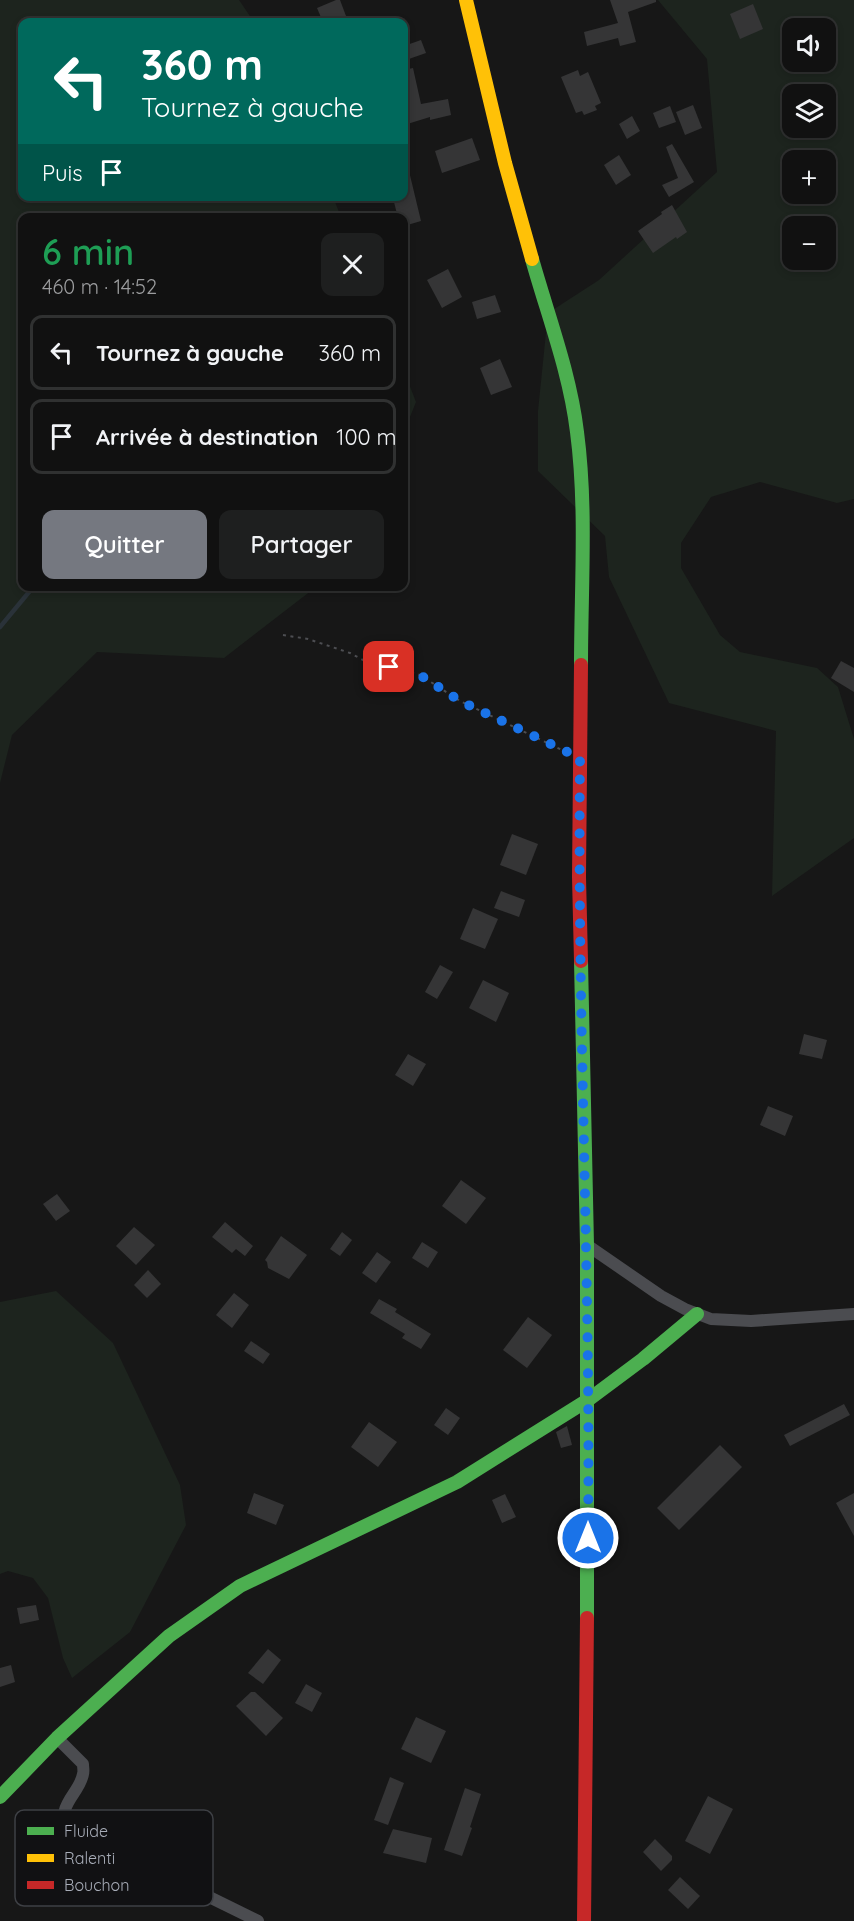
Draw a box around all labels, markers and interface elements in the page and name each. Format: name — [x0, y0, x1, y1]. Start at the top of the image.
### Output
map controls — [782, 18, 836, 270]
button: sound — [782, 18, 836, 72]
text: 360 m — [141, 38, 263, 91]
icon: left — [42, 42, 120, 120]
button: layers — [782, 84, 836, 138]
text: Tournez à gauche — [141, 90, 364, 124]
button: + — [782, 150, 836, 204]
icon: arrive — [95, 156, 128, 189]
text: Puis — [42, 159, 83, 187]
button: − — [782, 216, 836, 270]
text: 6 min — [42, 229, 134, 274]
button: close — [321, 233, 384, 296]
text: 460 m · 14:52 — [42, 274, 157, 299]
icon: left — [45, 336, 78, 369]
text: Tournez à gauche — [96, 339, 284, 367]
text: 360 m — [318, 339, 381, 367]
icon: arrive — [45, 420, 78, 453]
text: Arrivée à destination — [96, 423, 318, 451]
text: 100 m — [336, 423, 397, 451]
button: Quitter — [42, 510, 207, 579]
button: Partager — [219, 510, 384, 579]
pin — [363, 641, 414, 692]
icon: arrive — [372, 650, 405, 683]
position arrow — [556, 1506, 620, 1570]
legend — [15, 1810, 213, 1906]
text: Fluide — [64, 1821, 108, 1841]
text: Ralenti — [64, 1848, 115, 1868]
text: Bouchon — [64, 1875, 129, 1895]

